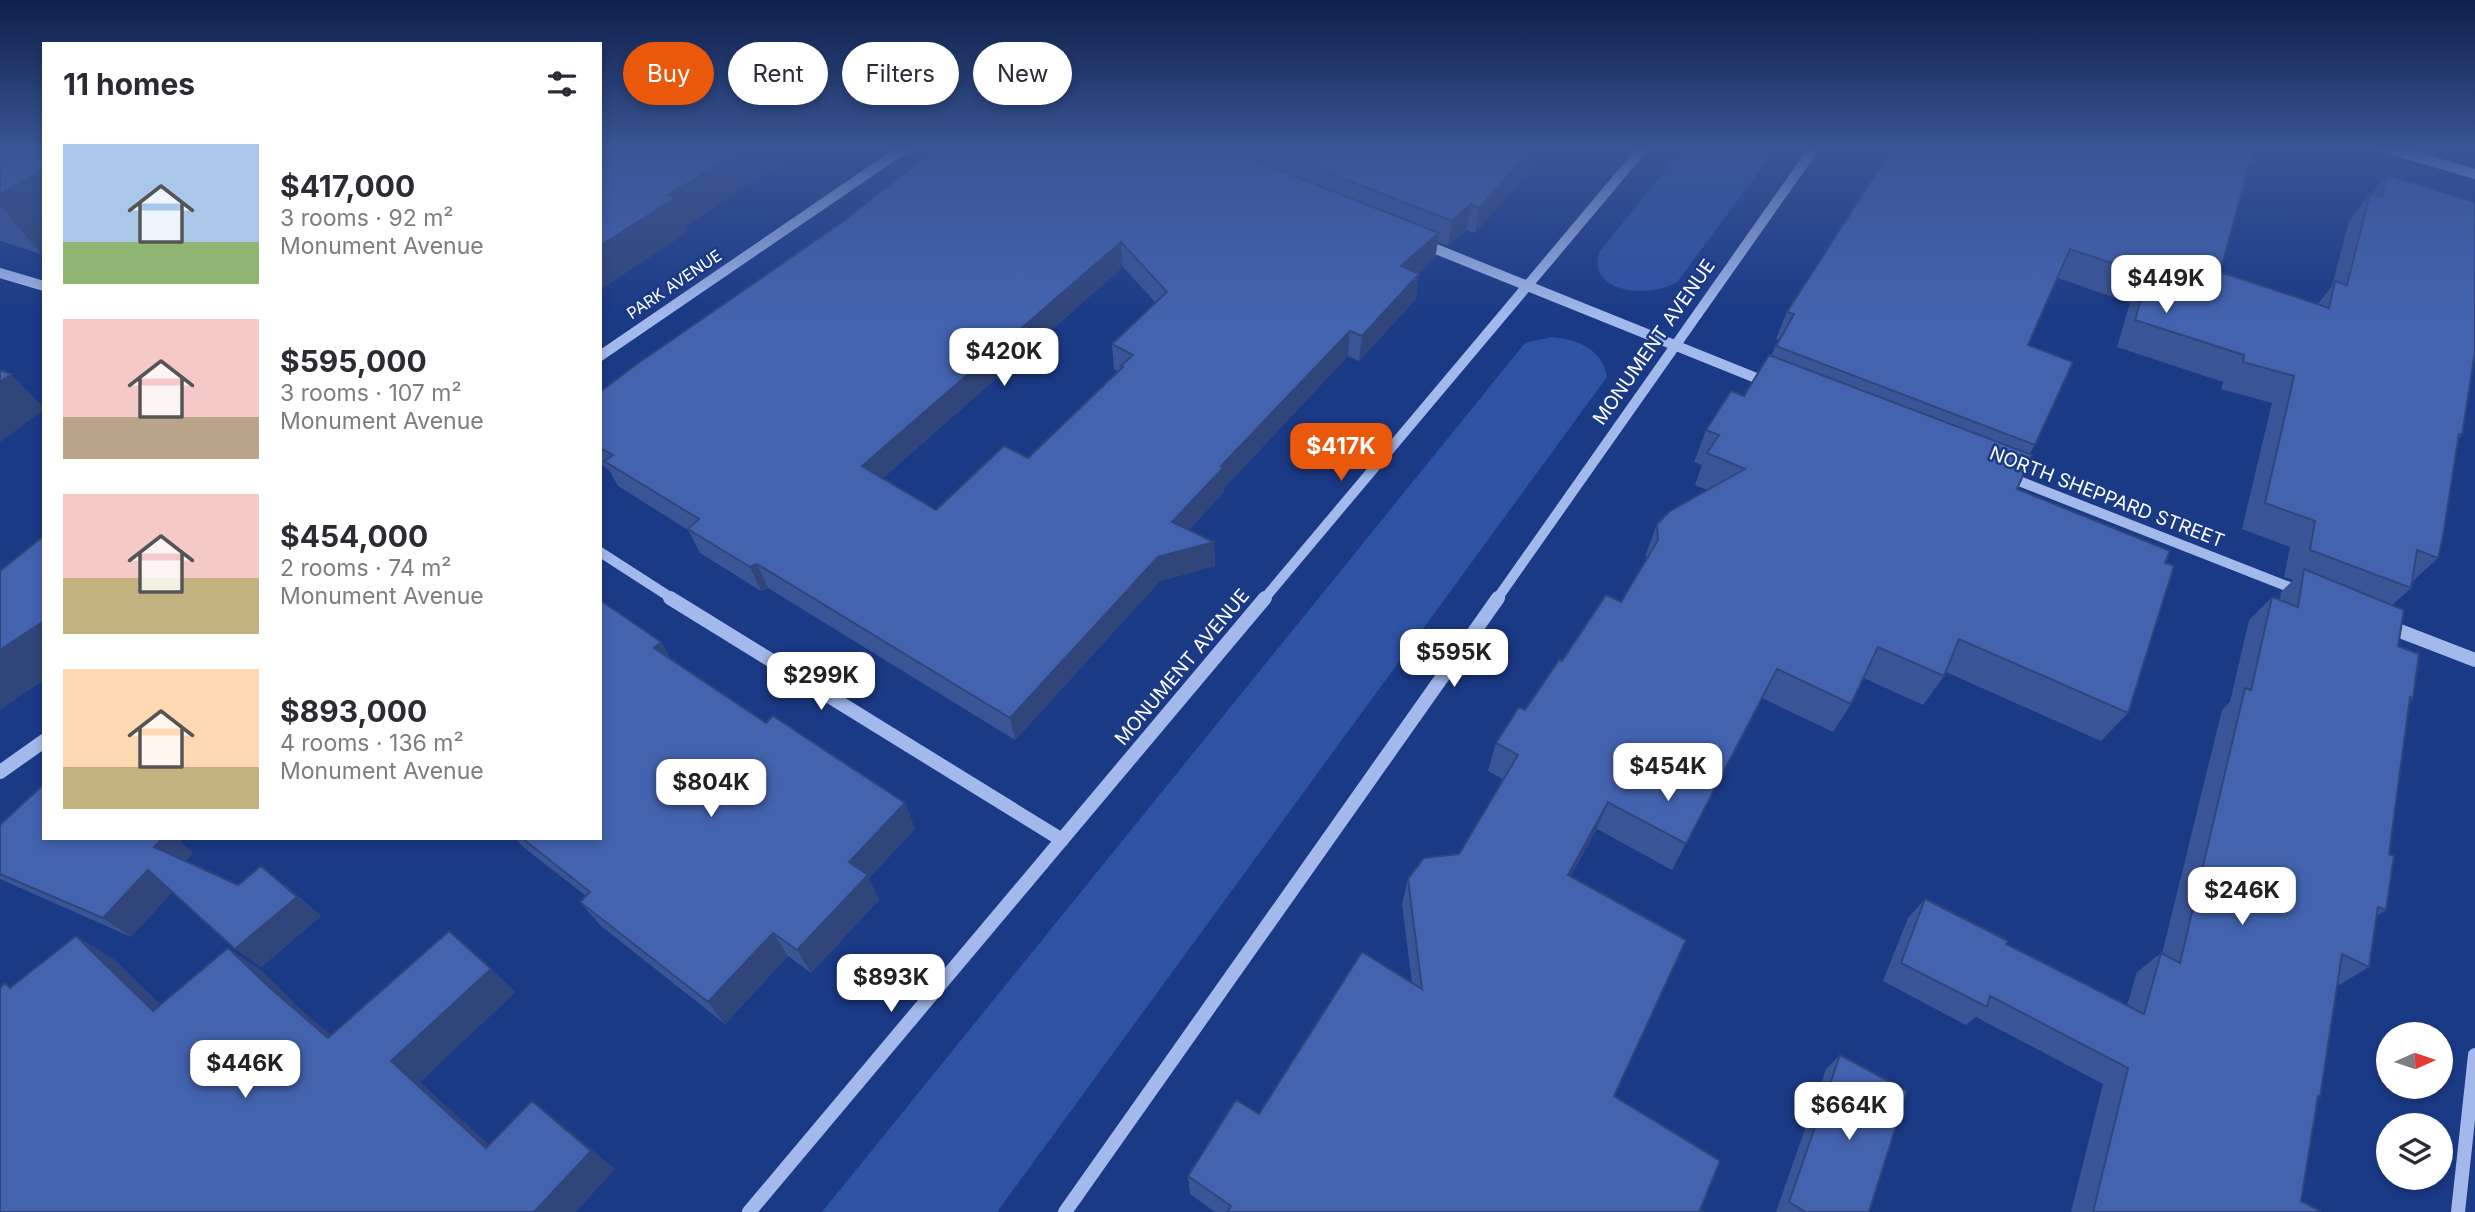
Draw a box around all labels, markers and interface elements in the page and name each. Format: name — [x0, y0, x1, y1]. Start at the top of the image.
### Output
chip: Buy — [623, 42, 714, 105]
chip: Rent — [728, 42, 828, 105]
chip: Filters — [842, 42, 959, 105]
chip: New — [973, 42, 1072, 105]
icon: filters — [543, 65, 581, 103]
text: 11 homes — [63, 66, 195, 102]
text: $417,000 — [280, 168, 415, 204]
icon: home — [119, 172, 203, 256]
text: 3 rooms · 92 m² — [280, 204, 453, 232]
text: Monument Avenue — [280, 232, 484, 260]
street label: PARK AVENUE — [623, 245, 725, 323]
street label: MONUMENT AVENUE — [1588, 255, 1720, 429]
pin: $449K — [2117, 256, 2215, 315]
text: $449K — [2127, 264, 2205, 292]
pin: $420K — [955, 328, 1053, 388]
text: $420K — [965, 337, 1043, 365]
text: $595,000 — [280, 343, 427, 379]
icon: home — [119, 347, 203, 431]
text: 3 rooms · 107 m² — [280, 379, 462, 407]
text: Monument Avenue — [280, 407, 484, 435]
pin: $417K — [1292, 424, 1390, 483]
text: $417K — [1306, 432, 1376, 460]
street label: NORTH SHEPPARD STREET — [1986, 442, 2228, 552]
text: $454,000 — [280, 518, 428, 554]
icon: home — [119, 522, 203, 606]
text: 2 rooms · 74 m² — [280, 554, 452, 582]
text: Monument Avenue — [280, 582, 484, 610]
street label: MONUMENT AVENUE — [1110, 584, 1254, 750]
pin: $595K — [1405, 630, 1503, 689]
text: $595K — [1416, 638, 1492, 666]
pin: $299K — [772, 652, 870, 712]
text: $299K — [783, 661, 859, 689]
text: $893,000 — [280, 693, 427, 729]
icon: home — [119, 697, 203, 781]
text: 4 rooms · 136 m² — [280, 729, 464, 757]
pin: $454K — [1619, 744, 1717, 803]
text: $454K — [1629, 752, 1707, 780]
text: Monument Avenue — [280, 757, 484, 785]
pin: $804K — [662, 760, 760, 819]
text: $804K — [672, 768, 750, 796]
pin: $246K — [2193, 867, 2291, 927]
text: $246K — [2204, 876, 2280, 904]
pin: $893K — [842, 954, 940, 1014]
text: $893K — [853, 963, 929, 991]
north arrow — [2376, 1022, 2454, 1099]
map controls — [2376, 1022, 2453, 1190]
pin: $446K — [196, 1040, 294, 1100]
text: $446K — [206, 1049, 284, 1077]
pin: $664K — [1800, 1082, 1898, 1142]
text: $664K — [1810, 1091, 1888, 1119]
button: layers — [2376, 1113, 2453, 1190]

